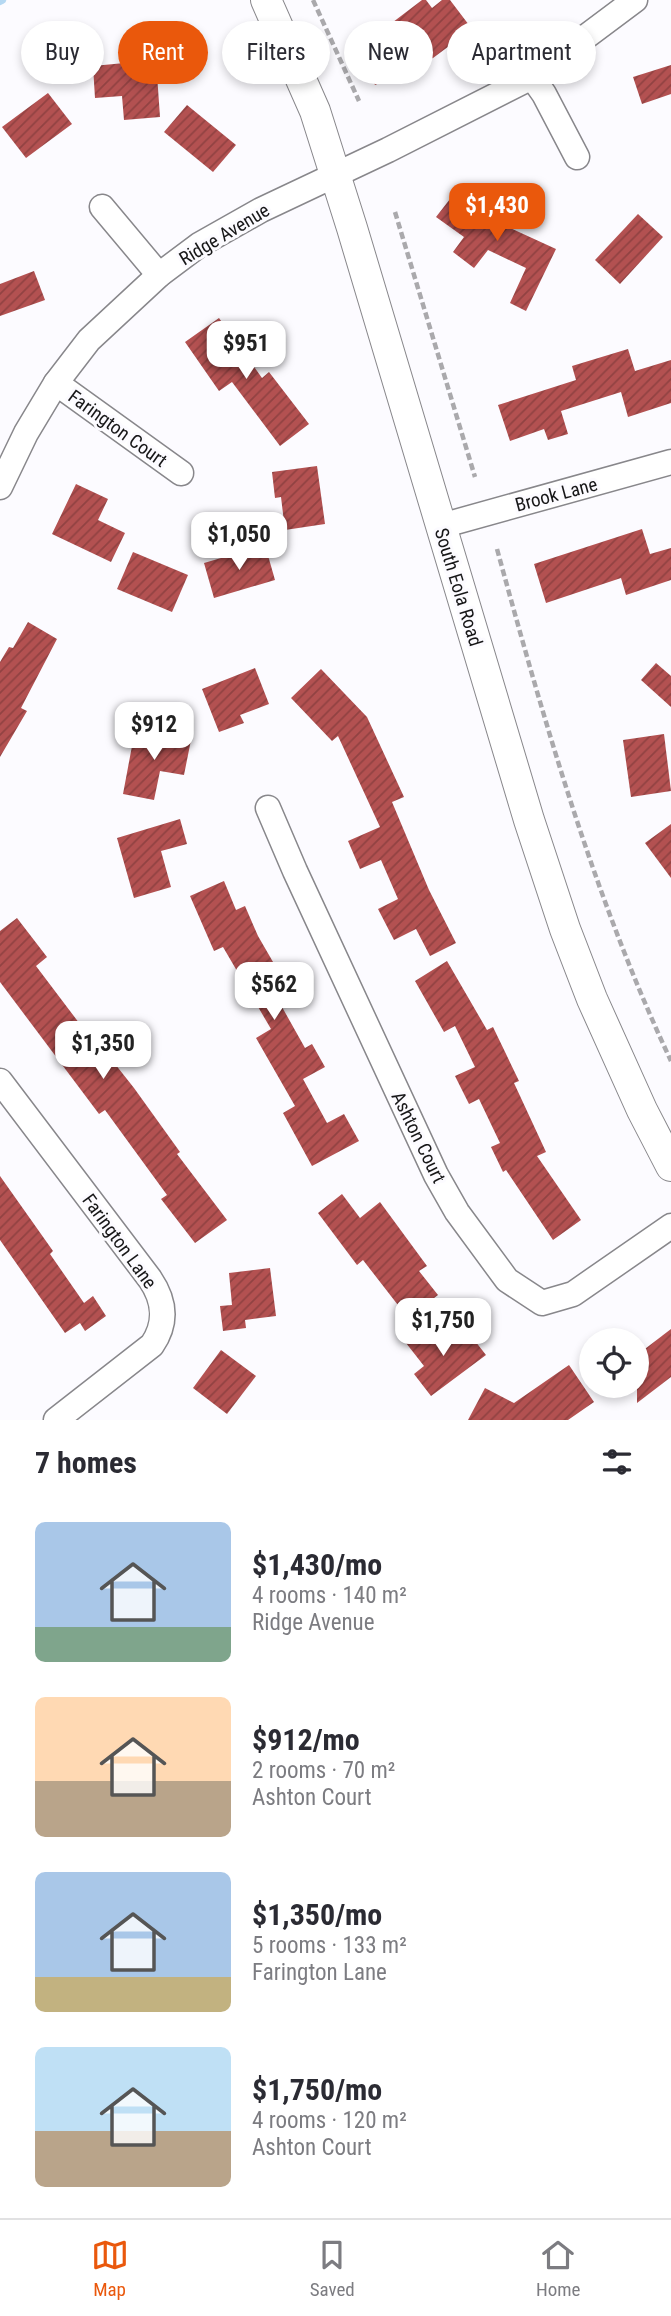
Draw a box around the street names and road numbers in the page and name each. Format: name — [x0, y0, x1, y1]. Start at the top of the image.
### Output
street label: Ridge Avenue — [175, 198, 274, 270]
street label: Farington Court — [64, 385, 172, 472]
street label: Brook Lane — [512, 472, 600, 516]
street label: South Eola Road — [430, 525, 487, 649]
street label: Ashton Court — [387, 1088, 451, 1187]
street label: Farington Lane — [78, 1189, 162, 1293]

